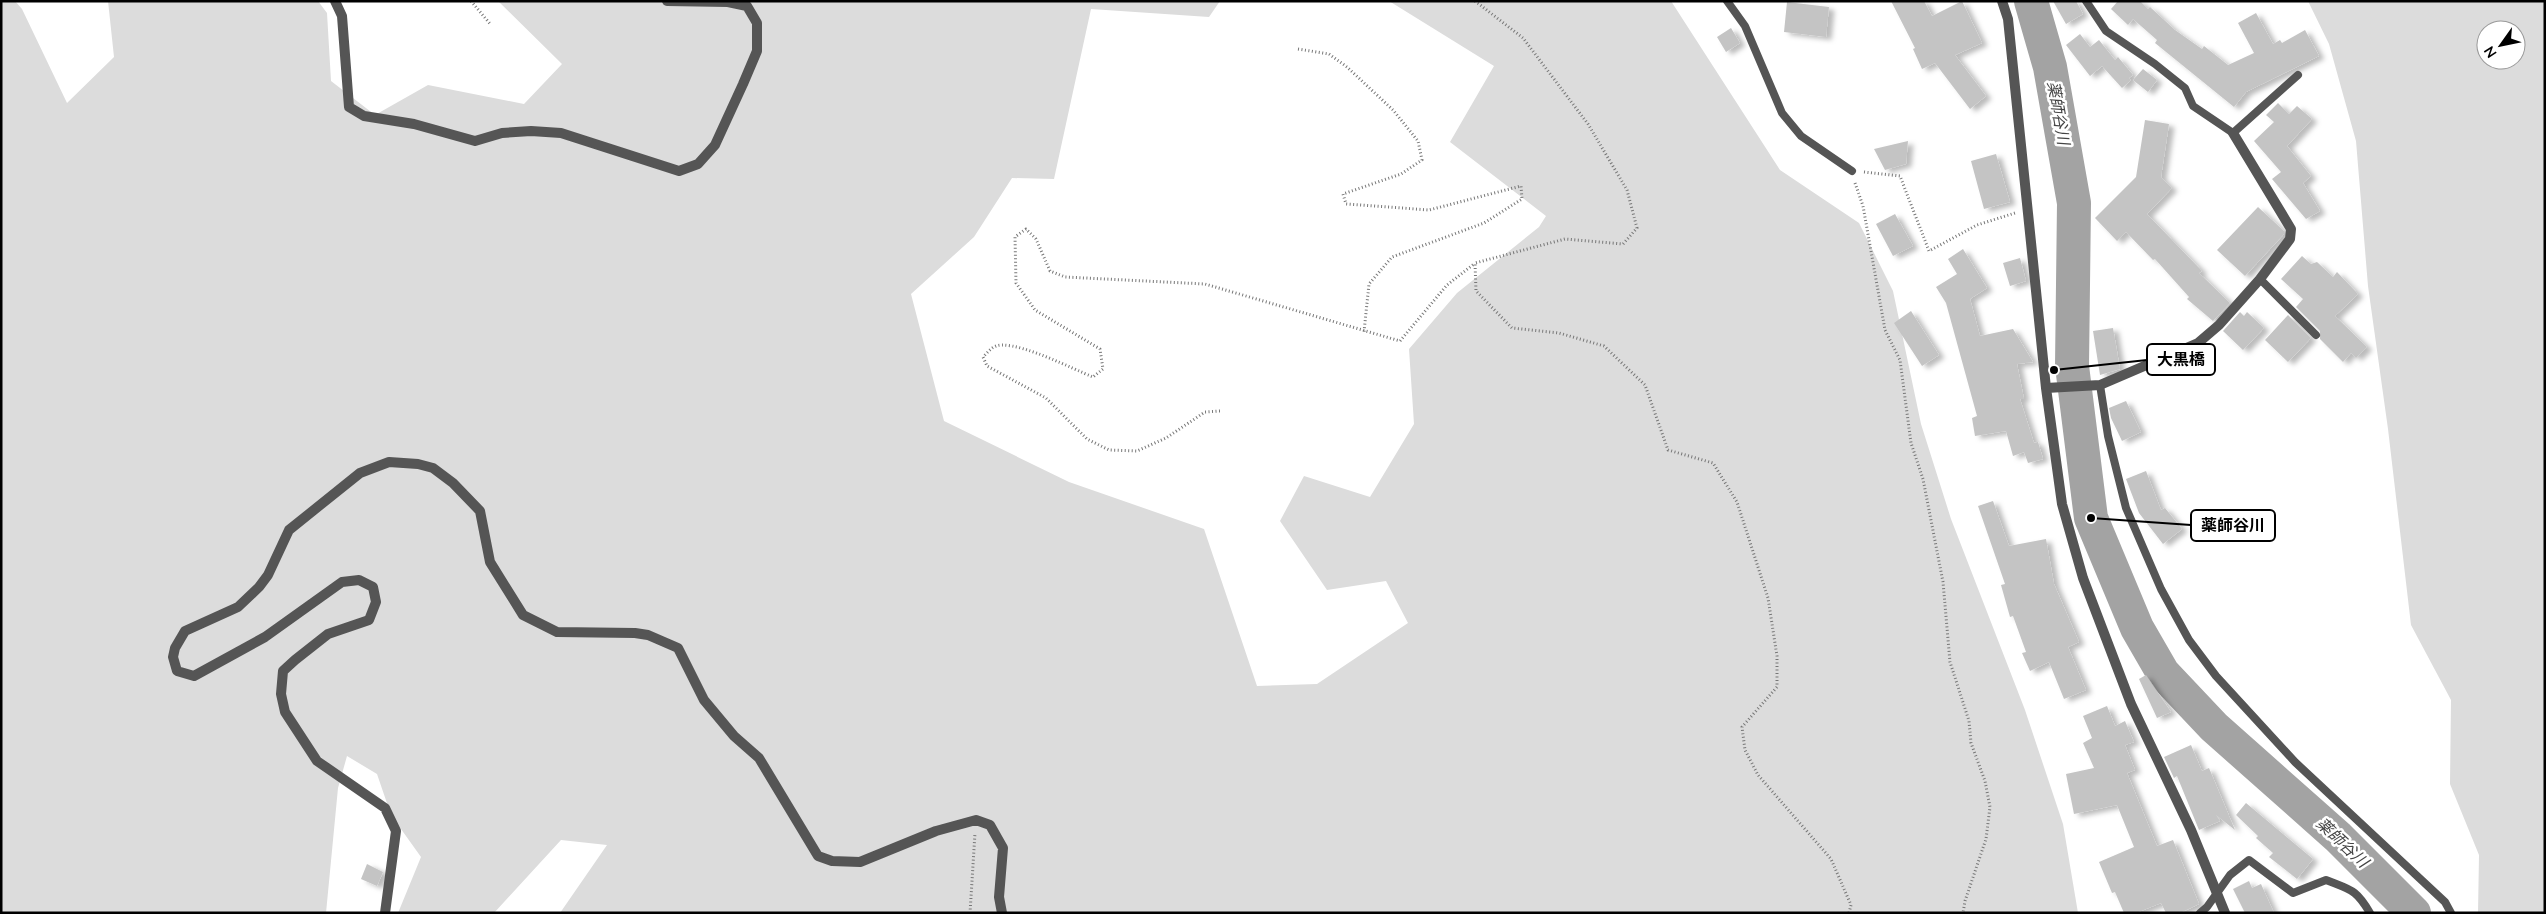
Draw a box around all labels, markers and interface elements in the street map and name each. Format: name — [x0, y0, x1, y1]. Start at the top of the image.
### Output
north arrow — [2476, 20, 2526, 70]
text: N — [2480, 42, 2501, 61]
water label: 薬師谷川 — [2042, 80, 2075, 148]
callout: 大黒橋 — [2147, 344, 2215, 375]
text: 大黒橋 — [2157, 349, 2205, 371]
callout: 薬師谷川 — [2191, 510, 2275, 541]
text: 薬師谷川 — [2201, 515, 2265, 537]
water label: 薬師谷川 — [2311, 813, 2374, 874]

